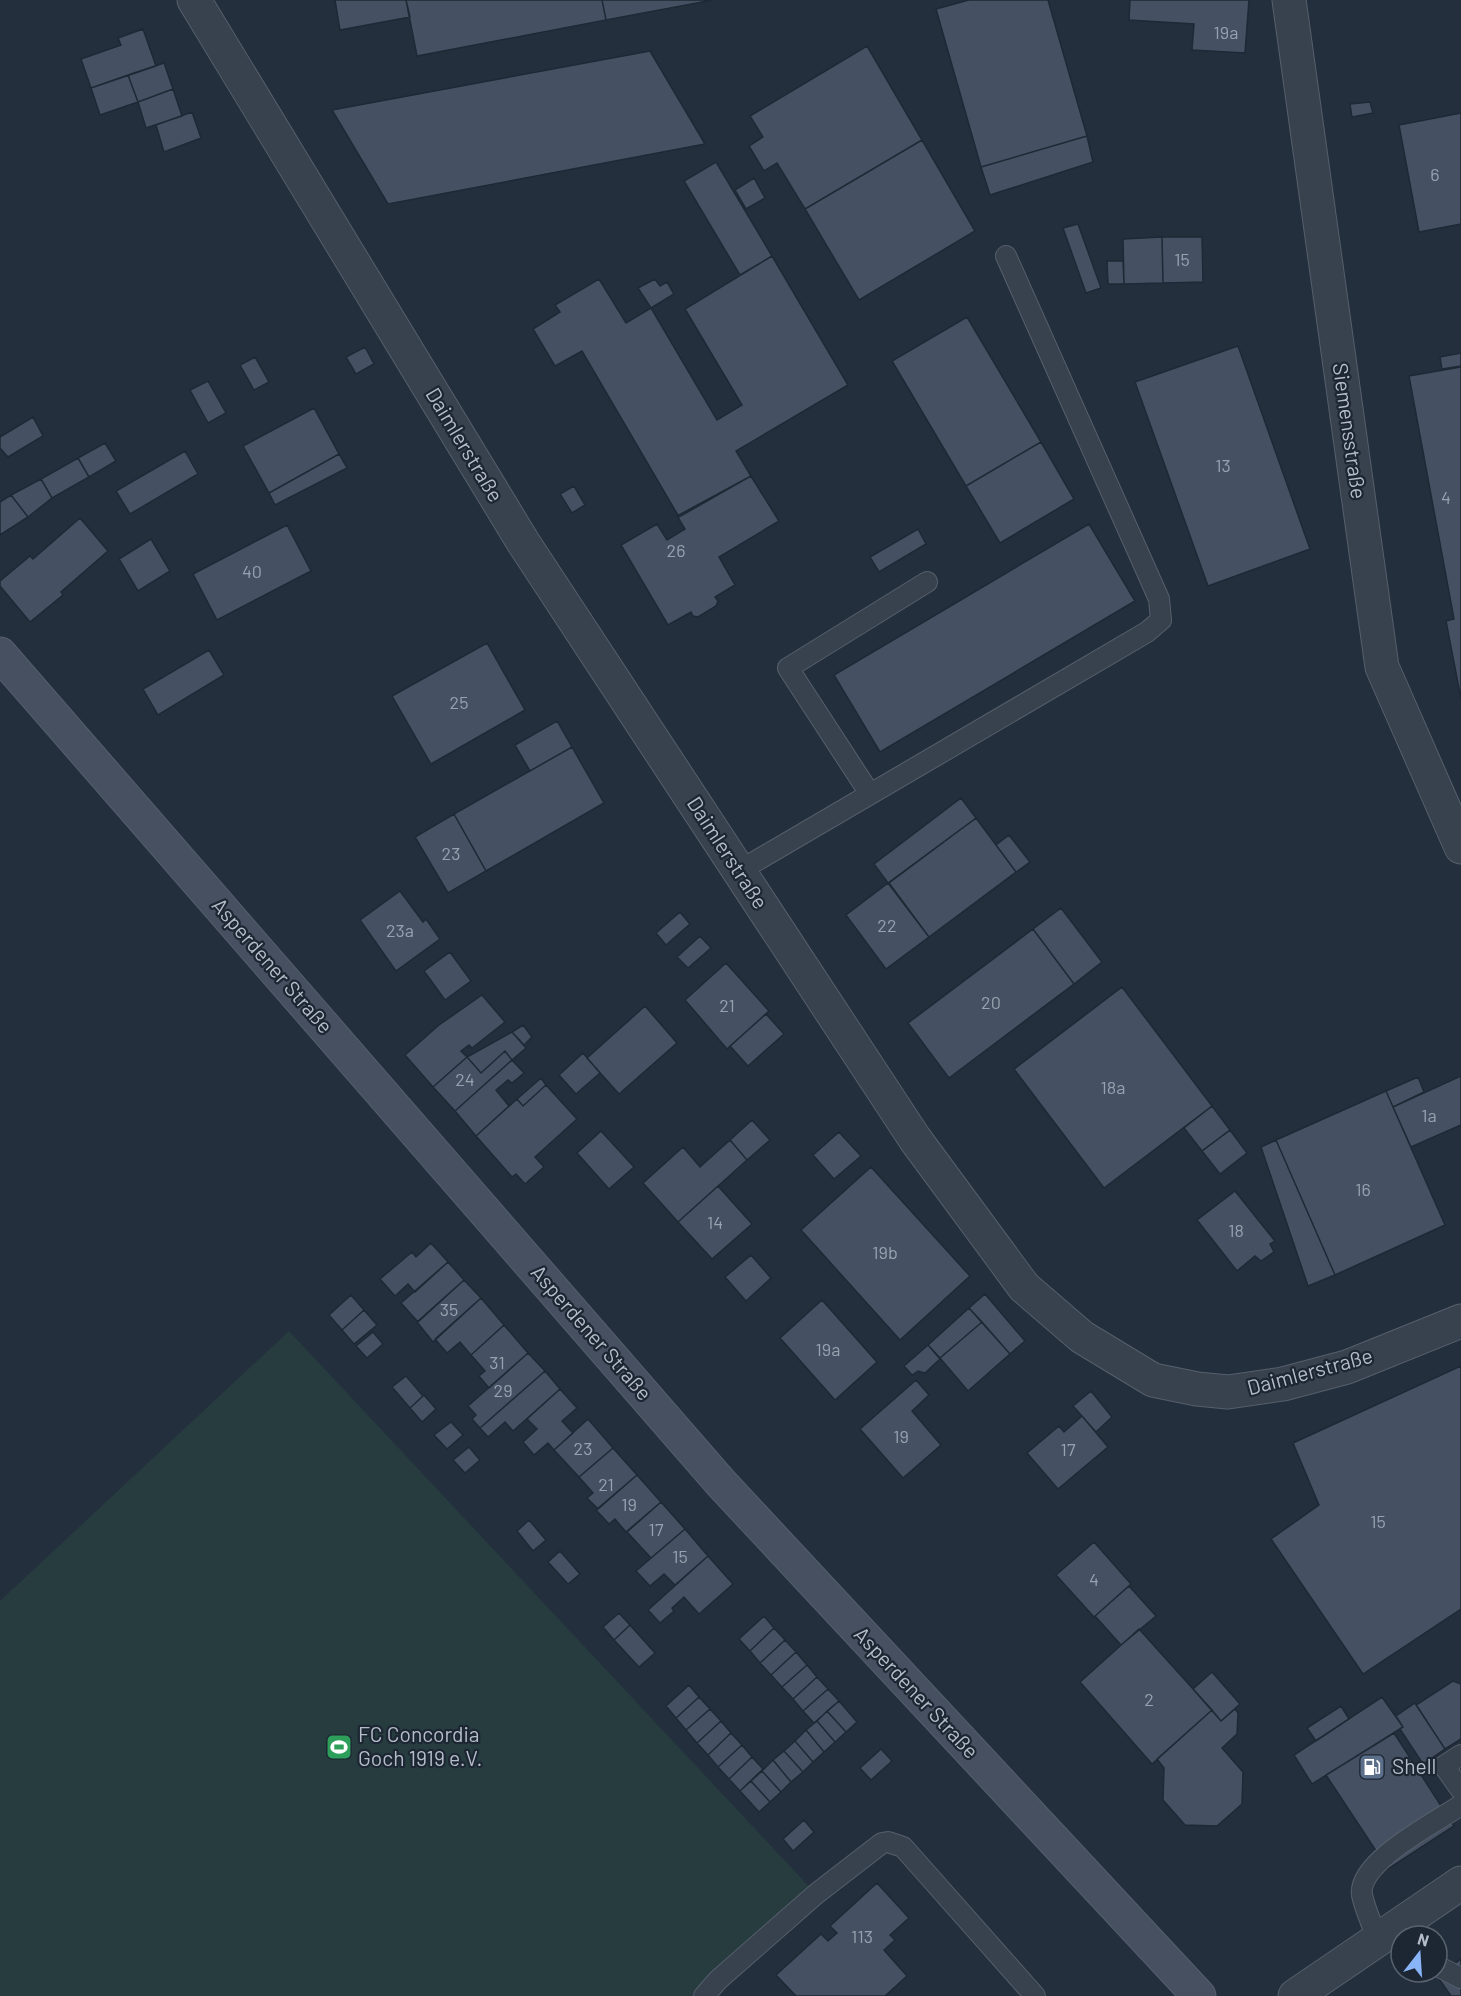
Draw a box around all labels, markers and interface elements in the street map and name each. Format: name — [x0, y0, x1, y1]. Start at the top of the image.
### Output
house number: 19a — [1214, 21, 1238, 43]
house number: 6 — [1430, 163, 1440, 185]
house number: 15 — [1174, 248, 1190, 270]
street label: Siemensstraße — [1329, 361, 1372, 501]
street label: Daimlerstraße — [421, 383, 509, 506]
house number: 13 — [1215, 454, 1231, 476]
house number: 4 — [1441, 486, 1451, 508]
house number: 26 — [667, 539, 685, 561]
house number: 40 — [242, 560, 262, 582]
house number: 25 — [450, 691, 468, 713]
street label: Daimlerstraße — [683, 791, 774, 913]
house number: 23 — [442, 842, 460, 864]
street label: Asperdener Straße — [208, 892, 339, 1038]
house number: 22 — [877, 914, 897, 936]
house number: 23a — [386, 919, 414, 941]
house number: 20 — [981, 991, 1001, 1013]
house number: 21 — [719, 994, 735, 1016]
house number: 24 — [455, 1068, 475, 1090]
house number: 18a — [1101, 1076, 1125, 1098]
house number: 1a — [1421, 1104, 1437, 1126]
house number: 16 — [1355, 1178, 1371, 1200]
house number: 14 — [707, 1211, 723, 1233]
house number: 18 — [1228, 1219, 1244, 1241]
house number: 19b — [872, 1241, 898, 1263]
street label: Asperdener Straße — [527, 1259, 658, 1405]
house number: 35 — [440, 1298, 458, 1320]
house number: 19a — [816, 1338, 840, 1360]
street label: Daimlerstraße — [1244, 1342, 1375, 1399]
house number: 31 — [489, 1351, 505, 1373]
house number: 29 — [493, 1379, 513, 1401]
house number: 19 — [893, 1425, 909, 1447]
house number: 23 — [574, 1437, 592, 1459]
house number: 17 — [1061, 1438, 1076, 1460]
house number: 21 — [598, 1473, 614, 1495]
house number: 19 — [621, 1493, 637, 1515]
house number: 15 — [1370, 1510, 1386, 1532]
house number: 17 — [649, 1518, 664, 1540]
house number: 15 — [672, 1545, 688, 1567]
house number: 4 — [1089, 1568, 1099, 1590]
street label: Asperdener Straße — [850, 1621, 985, 1763]
house number: 2 — [1144, 1688, 1154, 1710]
place label: FC Concordia Goch 1919 e.V. — [358, 1721, 482, 1770]
sports icon: FC Concordia Goch 1919 e.V. — [324, 1732, 354, 1762]
fuel station icon: Shell — [1357, 1752, 1387, 1782]
place label: Shell — [1392, 1753, 1436, 1778]
north arrow — [1389, 1924, 1449, 1984]
house number: 113 — [851, 1925, 873, 1947]
text: N — [1416, 1929, 1431, 1950]

